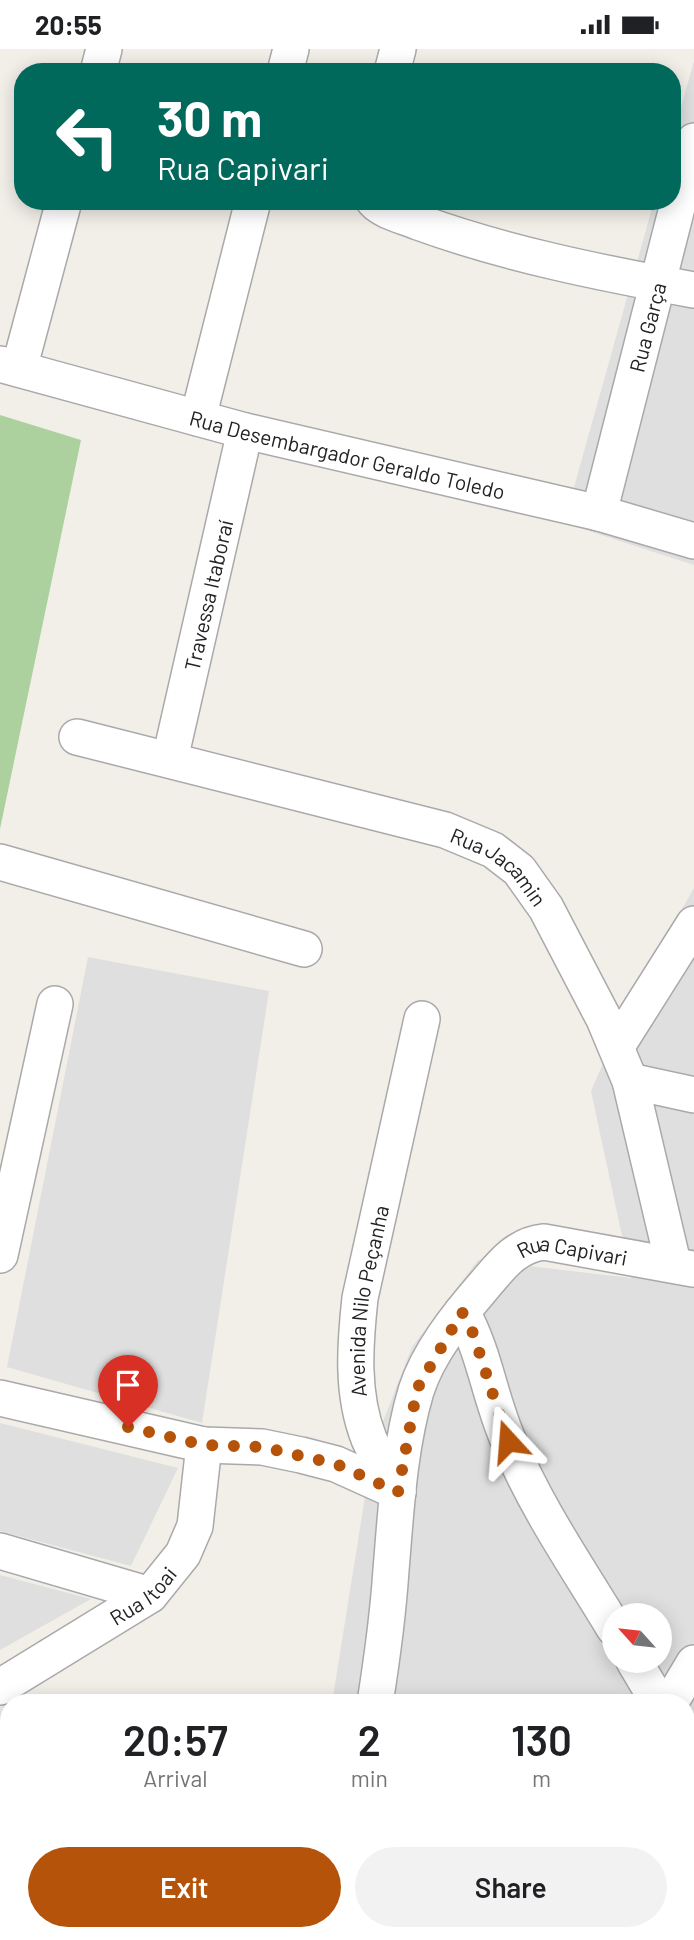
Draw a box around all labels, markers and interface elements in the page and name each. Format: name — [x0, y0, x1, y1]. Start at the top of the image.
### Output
text: 20:55 — [35, 9, 102, 40]
text: 30 m — [157, 88, 262, 147]
icon: left — [42, 91, 133, 182]
text: Rua Capivari — [157, 148, 329, 186]
street label: Rua Garça — [623, 279, 670, 375]
street label: Rua Desembargador Geraldo Toledo — [187, 404, 508, 503]
street label: Travessa Itaboraí — [178, 517, 237, 673]
street label: Rua Jacamin — [447, 821, 553, 910]
street label: Avenida Nilo Peçanha — [343, 1203, 393, 1399]
street label: Rua Capivari — [512, 1229, 630, 1269]
pin — [98, 1355, 158, 1427]
icon: arrive — [109, 1366, 147, 1404]
position arrow — [471, 1404, 545, 1478]
street label: Rua Itoai — [105, 1561, 181, 1630]
north arrow — [602, 1603, 672, 1673]
map controls — [602, 1603, 672, 1673]
text: 20:57 — [123, 1714, 228, 1764]
text: 2 — [358, 1714, 381, 1764]
text: 130 — [511, 1714, 572, 1764]
text: Arrival — [143, 1764, 207, 1792]
text: min — [351, 1764, 388, 1792]
text: m — [532, 1764, 551, 1792]
button: Exit — [28, 1847, 341, 1927]
button: Share — [355, 1847, 667, 1927]

